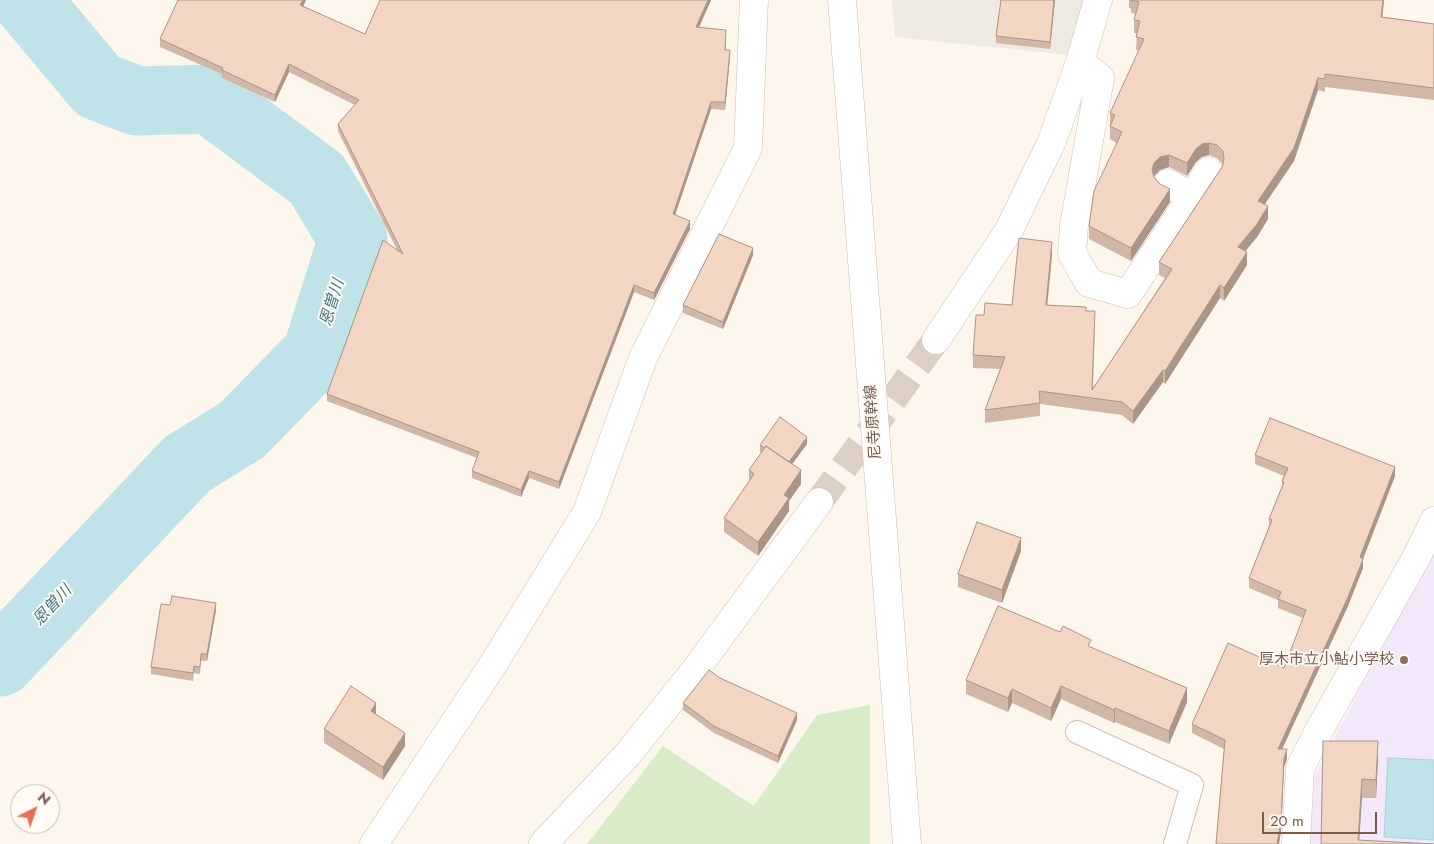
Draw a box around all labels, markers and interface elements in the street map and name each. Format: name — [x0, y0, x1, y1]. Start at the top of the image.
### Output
water label: 恩曽川 — [317, 277, 349, 329]
street label: 尼寺原幹線 — [862, 384, 886, 460]
water label: 恩曽川 — [30, 582, 76, 630]
place label: 厚木市立小鮎小学校 — [1259, 651, 1394, 669]
marker: 厚木市立小鮎小学校 — [1398, 654, 1410, 666]
north arrow — [10, 784, 60, 834]
text: N — [33, 787, 55, 810]
scale bar — [1264, 802, 1379, 834]
text: 20 m — [1270, 810, 1304, 832]

